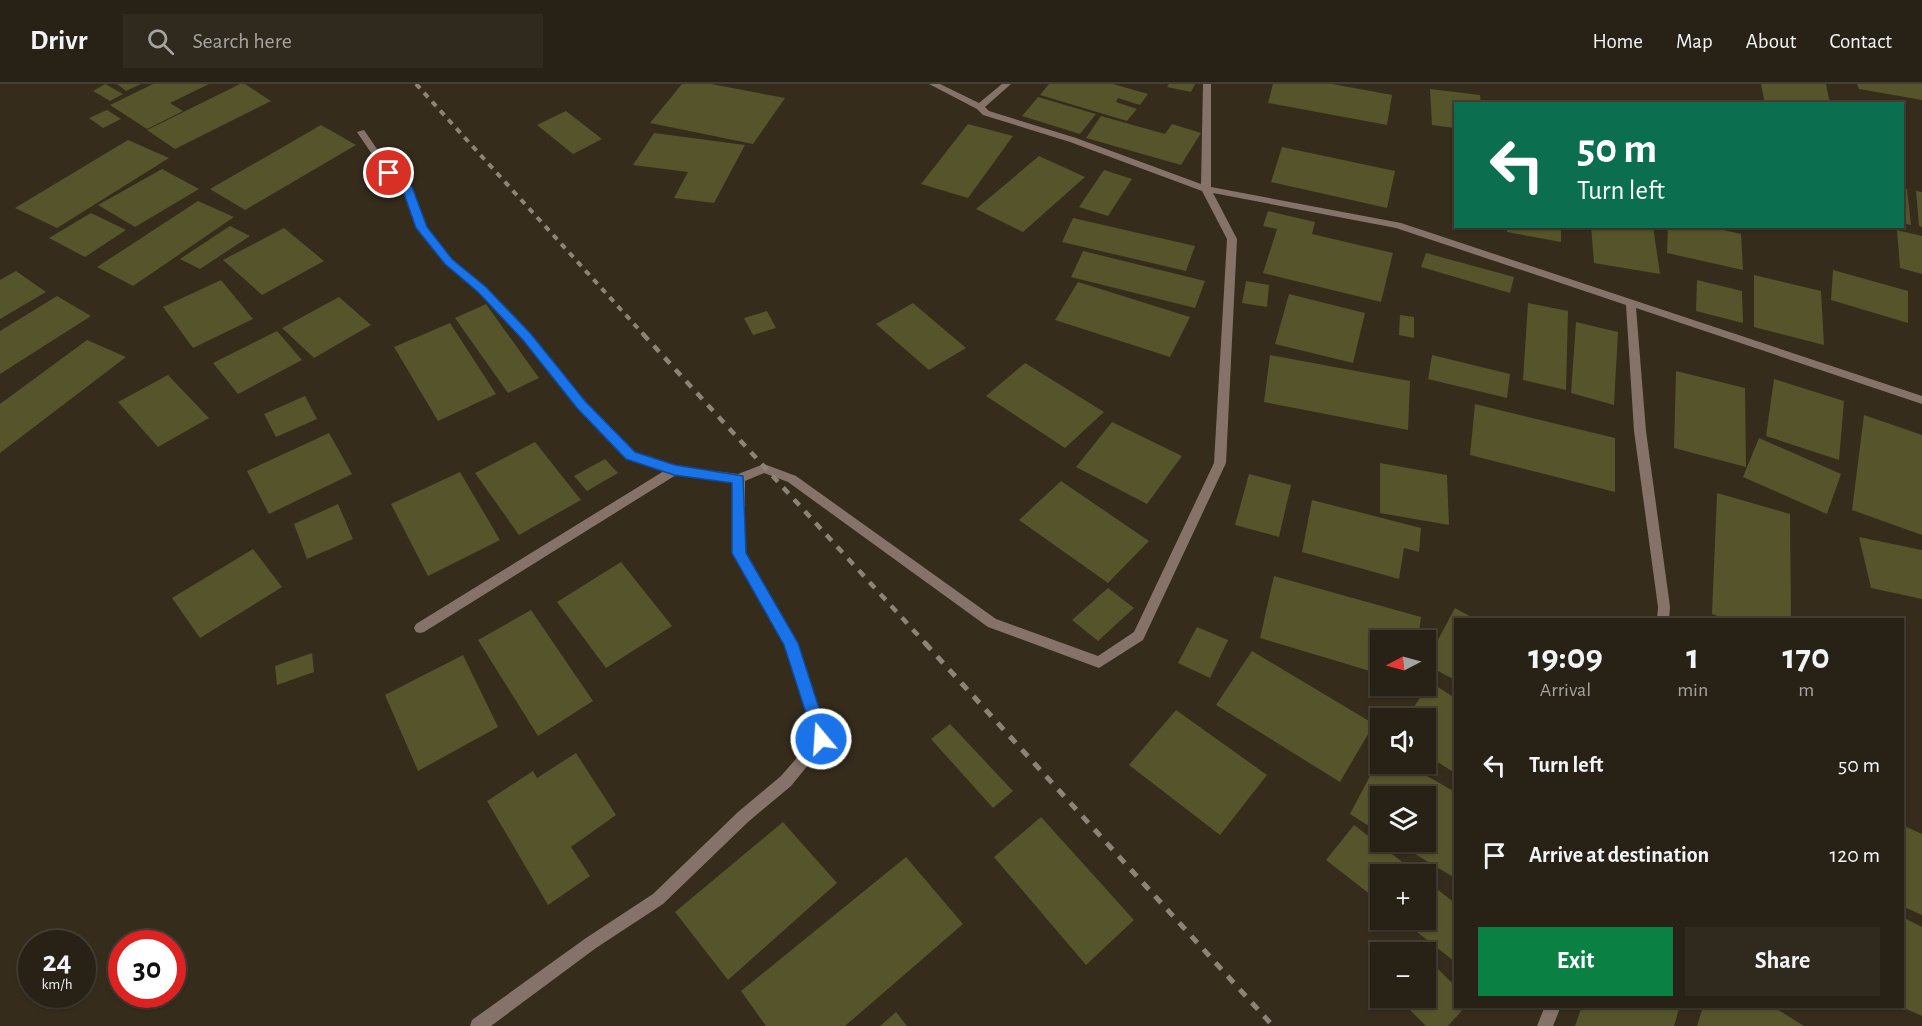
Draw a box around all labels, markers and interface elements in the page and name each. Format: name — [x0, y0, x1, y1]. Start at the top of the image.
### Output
search box — [123, 14, 543, 68]
icon: search — [144, 25, 177, 58]
text: Drivr — [30, 27, 87, 55]
text: Search here — [192, 30, 292, 52]
text: Home — [1592, 31, 1643, 52]
text: Map — [1676, 31, 1713, 52]
text: About — [1746, 31, 1796, 52]
text: Contact — [1829, 31, 1892, 52]
icon: left — [1478, 126, 1556, 204]
text: 50 m — [1577, 128, 1657, 170]
pin — [363, 147, 414, 198]
icon: arrive — [372, 156, 405, 189]
text: Turn left — [1577, 177, 1665, 204]
north arrow — [1370, 630, 1436, 696]
map controls — [1370, 630, 1436, 1008]
text: 19:09 — [1528, 639, 1603, 675]
text: 1 — [1686, 639, 1699, 675]
text: 170 — [1782, 639, 1830, 675]
text: Arrival — [1540, 680, 1591, 700]
text: min — [1677, 680, 1708, 700]
text: m — [1798, 680, 1814, 700]
position arrow — [789, 707, 853, 771]
button: sound — [1370, 708, 1436, 774]
icon: left — [1478, 749, 1511, 782]
text: Turn left — [1529, 754, 1603, 776]
text: 50 m — [1838, 754, 1880, 776]
button: layers — [1370, 786, 1436, 852]
icon: arrive — [1478, 839, 1511, 872]
text: Arrive at destination — [1529, 844, 1709, 866]
text: 120 m — [1830, 844, 1880, 866]
button: + — [1370, 864, 1436, 930]
button: Exit — [1478, 927, 1673, 996]
button: Share — [1685, 927, 1880, 996]
speed limit sign: 30 — [108, 930, 186, 1008]
button: − — [1370, 942, 1436, 1008]
text: 24 — [42, 947, 72, 977]
text: km/h — [42, 977, 72, 992]

